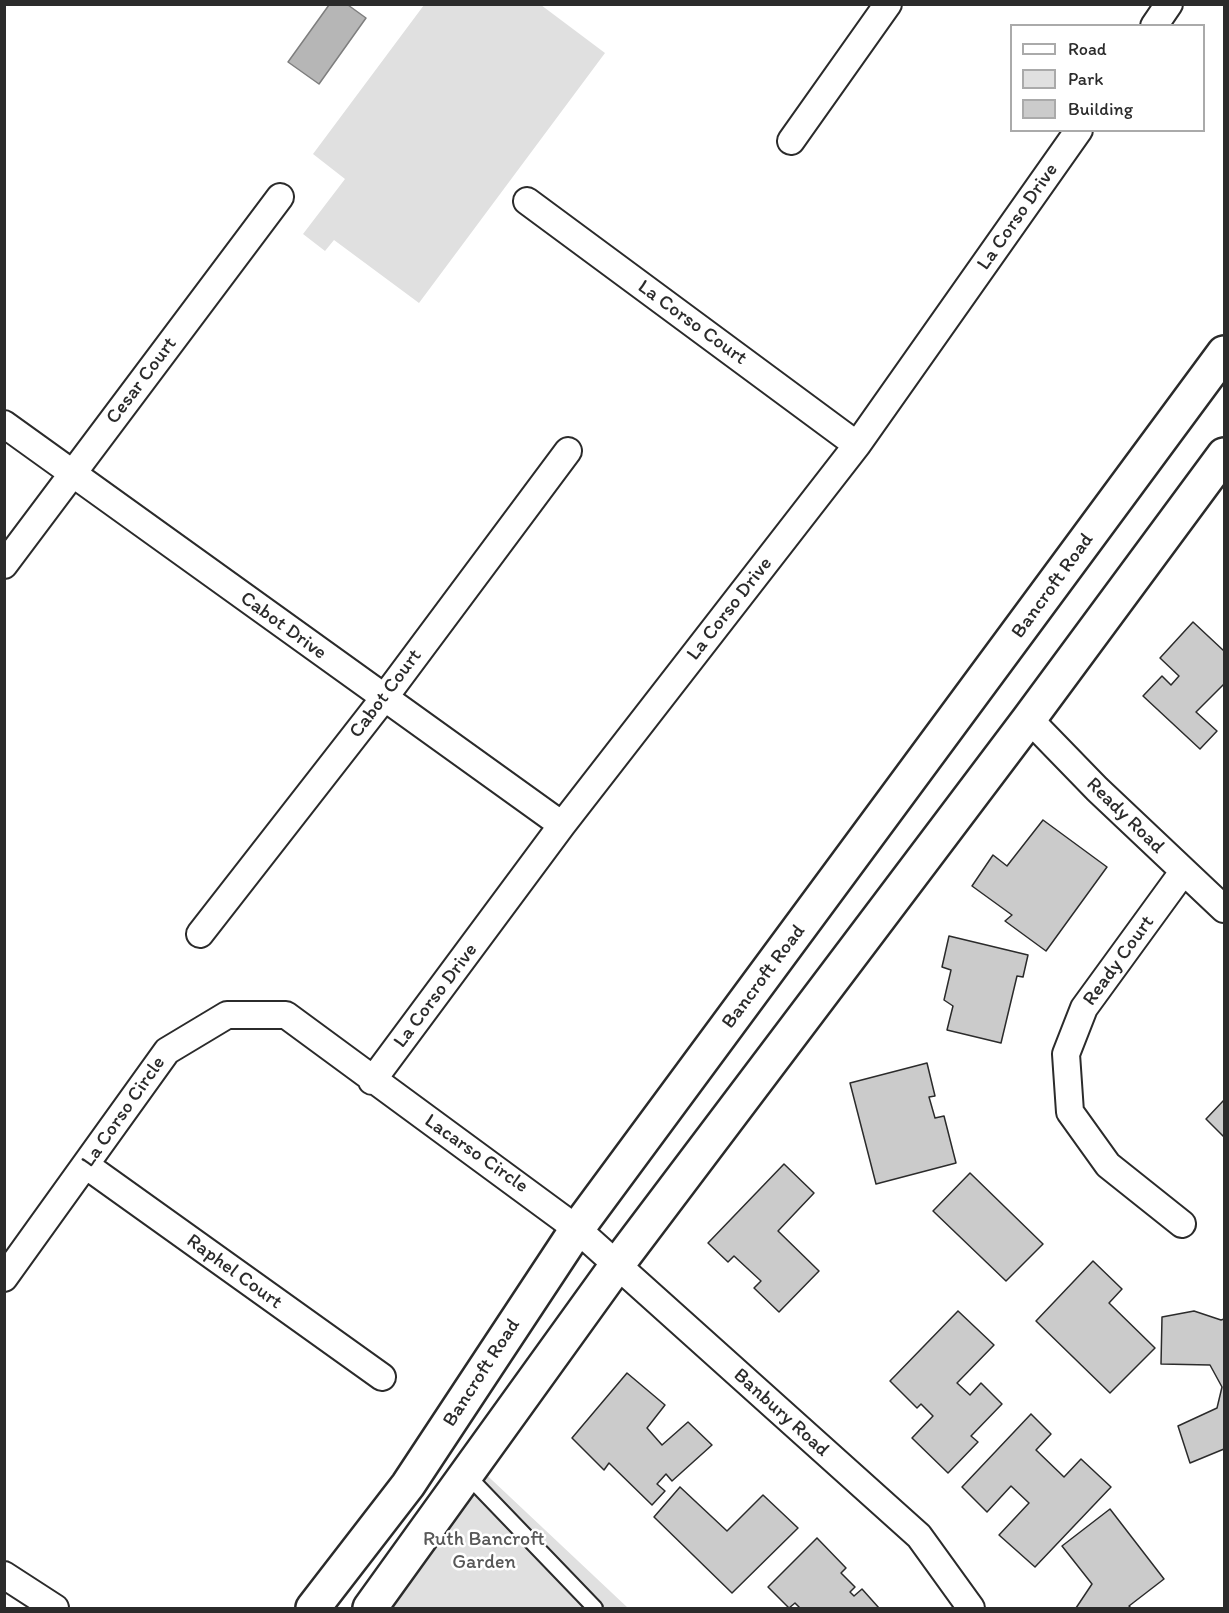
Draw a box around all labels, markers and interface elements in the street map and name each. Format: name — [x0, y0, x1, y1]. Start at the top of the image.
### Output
legend — [1010, 24, 1205, 132]
text: Road — [1068, 38, 1107, 60]
text: Park — [1068, 68, 1103, 90]
text: Building — [1068, 98, 1133, 120]
street label: La Corso Drive — [972, 159, 1064, 275]
street label: La Corso Court — [633, 275, 751, 371]
street label: Cesar Court — [102, 333, 182, 429]
street label: Bancroft Road — [1007, 529, 1099, 643]
street label: La Corso Drive — [682, 552, 778, 666]
street label: Cabot Drive — [235, 587, 331, 665]
street label: Cabot Court — [345, 645, 427, 743]
street label: Ready Road — [1081, 773, 1169, 859]
street label: Ready Court — [1078, 911, 1160, 1011]
street label: Bancroft Road — [717, 920, 811, 1034]
street label: La Corso Drive — [389, 939, 483, 1053]
street label: La Corso Circle — [77, 1052, 171, 1172]
street label: Lacarso Circle — [420, 1109, 532, 1199]
street label: Raphel Court — [181, 1229, 287, 1315]
street label: Bancroft Road — [438, 1314, 526, 1432]
street label: Banbury Road — [728, 1364, 834, 1462]
park label: Ruth Bancroft Garden — [423, 1528, 545, 1575]

